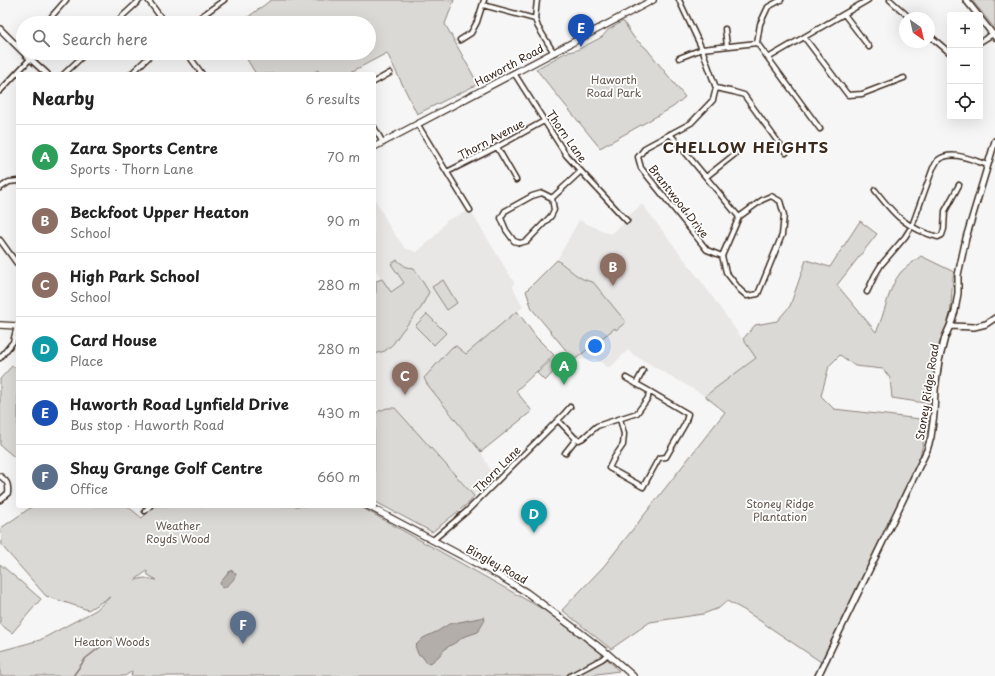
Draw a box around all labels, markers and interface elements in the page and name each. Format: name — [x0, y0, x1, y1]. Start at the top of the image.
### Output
north arrow — [899, 12, 935, 48]
map controls — [947, 12, 983, 120]
button: + — [947, 12, 983, 48]
pin: E — [568, 14, 594, 47]
search box — [16, 16, 376, 60]
icon: search — [30, 27, 52, 49]
text: Search here — [62, 27, 148, 50]
street label: Haworth Road — [471, 40, 547, 90]
button: − — [947, 48, 983, 84]
park label: Haworth Road Park — [586, 71, 642, 101]
button: locate — [947, 84, 983, 120]
text: Nearby — [32, 85, 94, 111]
text: 6 results — [305, 89, 360, 108]
street label: Thorn Lane — [543, 106, 591, 166]
street label: Thorn Avenue — [455, 114, 527, 164]
district label: CHELLOW HEIGHTS — [663, 135, 829, 158]
text: Zara Sports Centre — [70, 136, 218, 159]
text: A — [40, 147, 50, 166]
text: 70 m — [327, 147, 360, 166]
text: Sports · Thorn Lane — [70, 159, 194, 178]
street label: Brantwood Drive — [645, 161, 713, 241]
text: Beckfoot Upper Heaton — [70, 200, 249, 223]
text: B — [41, 211, 49, 230]
text: 90 m — [327, 211, 360, 230]
text: School — [70, 223, 111, 242]
pin: B — [600, 253, 626, 286]
text: High Park School — [70, 264, 200, 287]
text: C — [40, 275, 50, 294]
text: 280 m — [318, 275, 360, 294]
text: School — [70, 287, 111, 306]
text: Card House — [70, 328, 157, 351]
your location — [585, 336, 605, 356]
text: D — [40, 339, 50, 358]
text: 280 m — [318, 339, 360, 358]
street label: Stoney Ridge Road — [911, 342, 943, 442]
text: Place — [70, 351, 103, 370]
pin: A — [551, 352, 577, 385]
pin: C — [392, 362, 418, 395]
text: Haworth Road Lynfield Drive — [70, 392, 289, 415]
text: E — [41, 403, 49, 422]
text: 430 m — [318, 403, 360, 422]
text: Bus stop · Haworth Road — [70, 415, 224, 434]
street label: Thorn Lane — [469, 441, 525, 497]
text: Shay Grange Golf Centre — [70, 456, 263, 479]
text: F — [41, 467, 49, 486]
text: 660 m — [317, 467, 360, 486]
text: Office — [70, 479, 108, 498]
park label: Stoney Ridge Plantation — [746, 495, 814, 525]
pin: D — [521, 500, 547, 533]
park label: Weather Royds Wood — [146, 517, 210, 547]
street label: Bingley Road — [463, 540, 531, 588]
pin: F — [230, 611, 256, 644]
park label: Heaton Woods — [74, 633, 150, 650]

